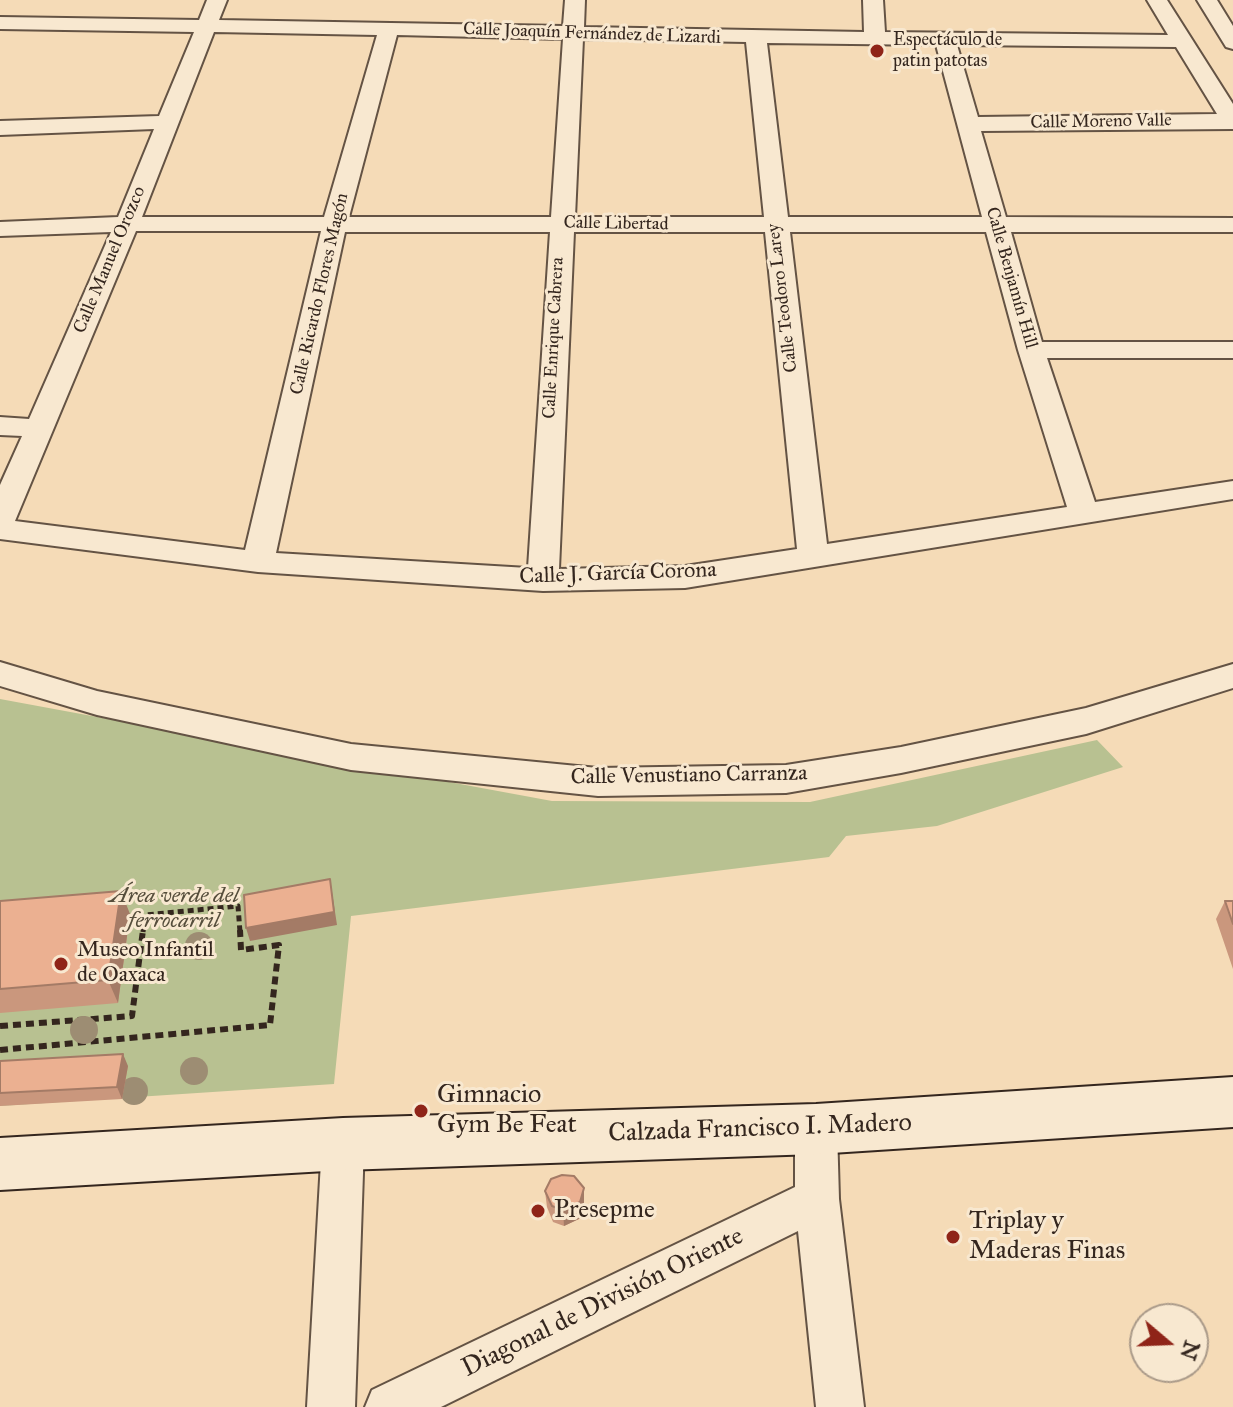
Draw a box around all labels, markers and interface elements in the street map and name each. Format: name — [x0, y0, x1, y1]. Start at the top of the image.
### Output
street label: Calle Joaquín Fernández de Lizardi — [463, 19, 721, 49]
place label: Espectáculo de patin patotas — [893, 30, 1002, 72]
marker: Espectáculo de patin patotas — [868, 42, 886, 60]
street label: Calle Moreno Valle — [1030, 110, 1172, 134]
street label: Calle Manuel Orozco — [69, 183, 151, 337]
street label: Calle Ricardo Flores Magón — [286, 191, 354, 397]
street label: Calle Benjamín Hill — [980, 205, 1042, 351]
street label: Calle Libertad — [563, 212, 669, 236]
street label: Calle Teodoro Larey — [763, 222, 803, 374]
street label: Calle Enrique Cabrera — [539, 257, 569, 419]
street label: Calle J. García Corona — [519, 557, 717, 591]
street label: Calle Venustiano Carranza — [570, 761, 808, 791]
park label: Área verde del ferrocarril — [109, 884, 239, 936]
place label: Museo Infantil de Oaxaca — [77, 938, 214, 990]
marker: Museo Infantil de Oaxaca — [52, 955, 70, 973]
place label: Gimnacio Gym Be Feat — [437, 1080, 577, 1142]
marker: Gimnacio Gym Be Feat — [412, 1102, 430, 1120]
street label: Calzada Francisco I. Madero — [608, 1108, 912, 1150]
place label: Presepme — [554, 1195, 655, 1227]
marker: Presepme — [529, 1202, 547, 1220]
place label: Triplay y Maderas Finas — [969, 1206, 1125, 1268]
street label: Diagonal de División Oriente — [457, 1221, 749, 1385]
marker: Triplay y Maderas Finas — [944, 1228, 962, 1246]
north arrow — [1129, 1303, 1209, 1383]
text: N — [1174, 1337, 1206, 1364]

